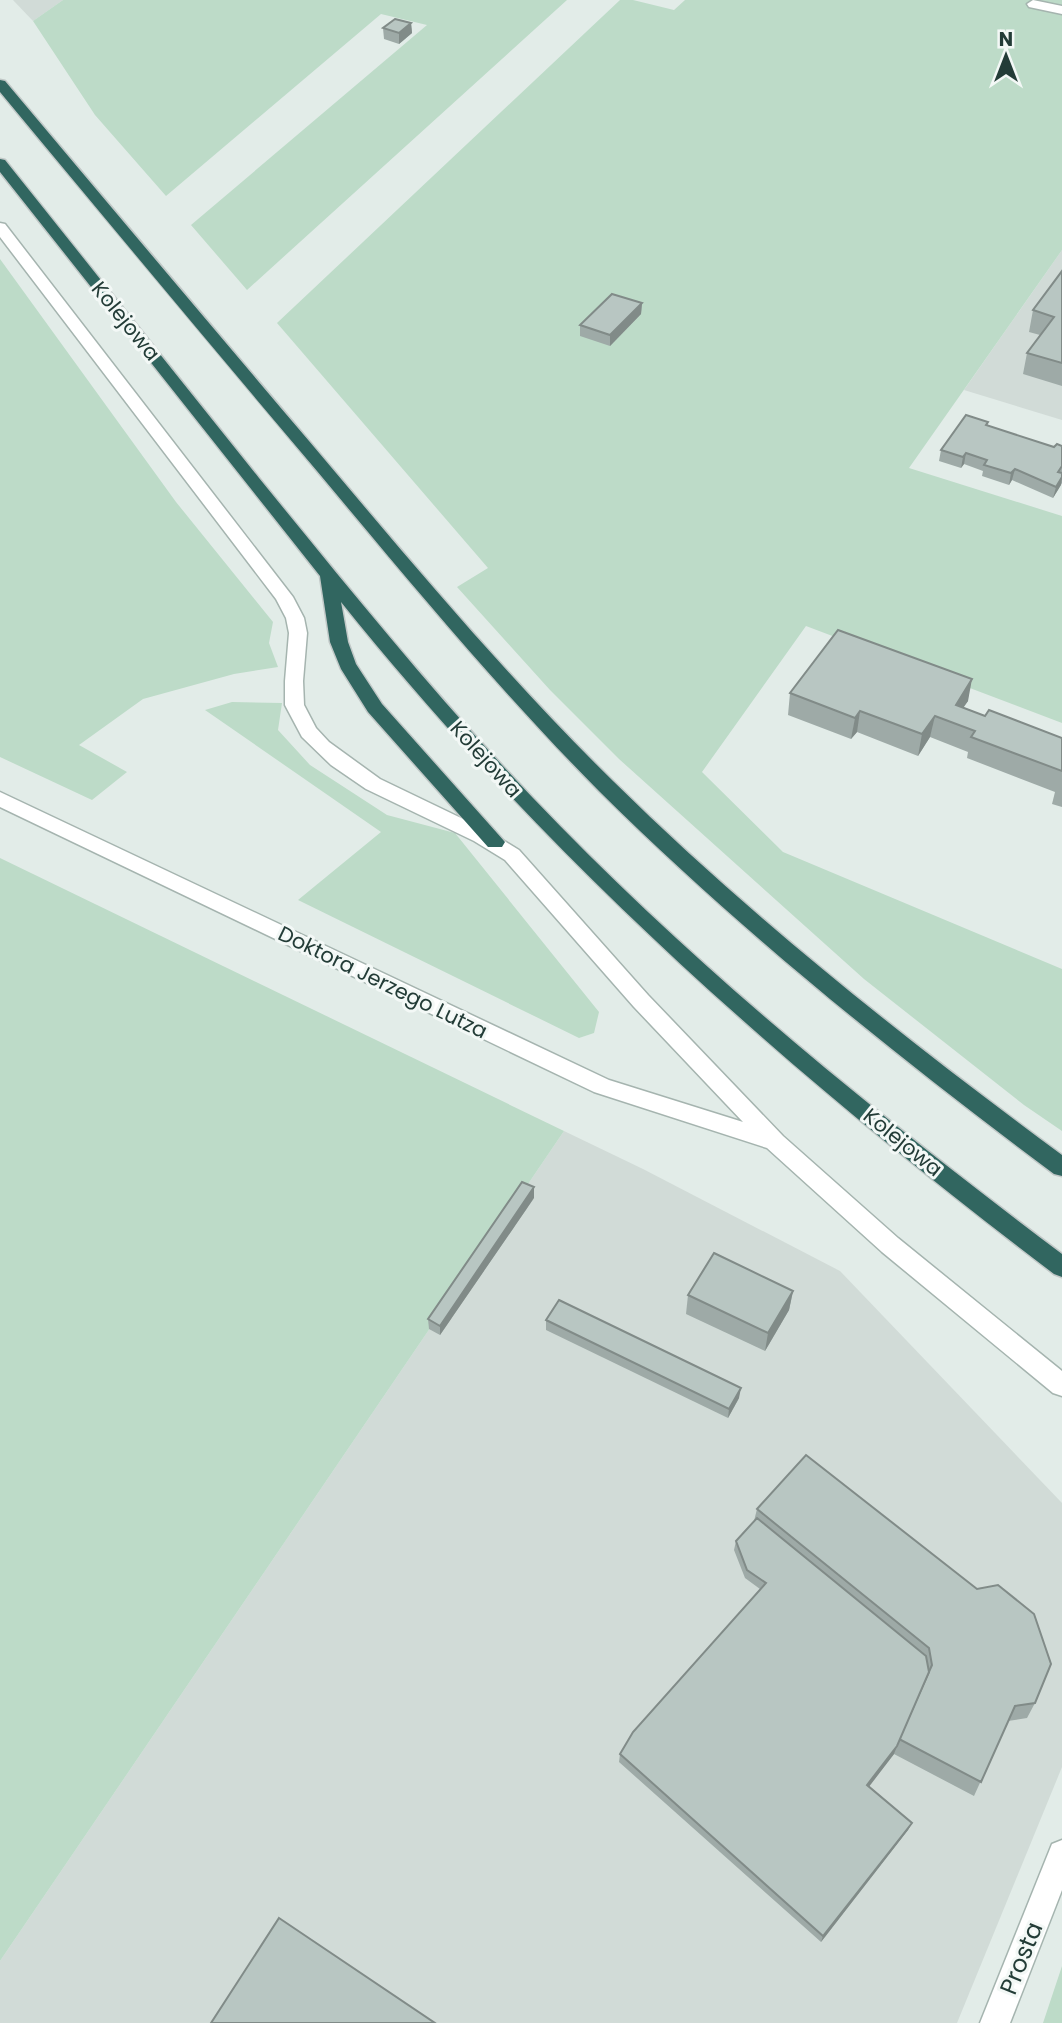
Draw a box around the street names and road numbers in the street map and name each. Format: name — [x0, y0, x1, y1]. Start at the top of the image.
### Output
street label: Kolejowa — [85, 275, 167, 367]
street label: Kolejowa — [444, 714, 528, 804]
street label: Doktora Jerzego Lutza — [273, 919, 493, 1045]
street label: Kolejowa — [857, 1101, 949, 1183]
street label: Prosta — [992, 1917, 1050, 1999]

